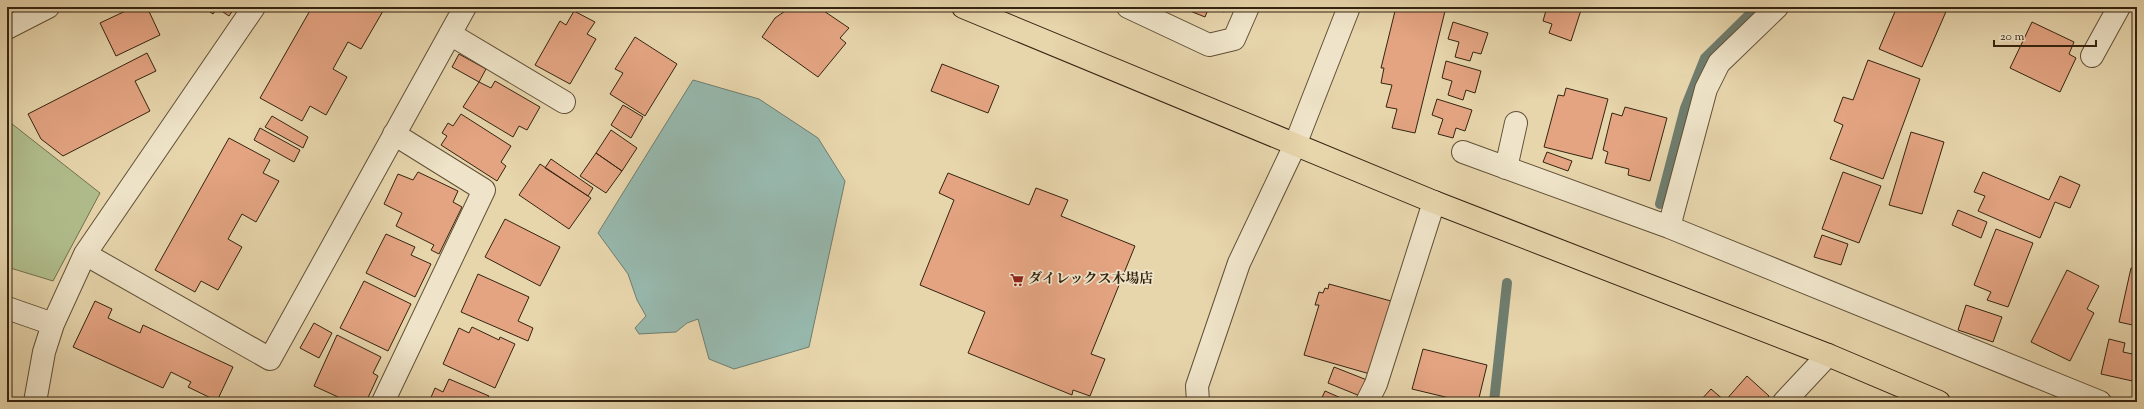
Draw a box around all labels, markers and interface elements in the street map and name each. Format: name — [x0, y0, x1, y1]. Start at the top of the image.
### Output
scale bar — [1994, 22, 2096, 48]
text: 20 m — [2000, 28, 2025, 46]
place label: ダイレックス木場店 — [1028, 270, 1153, 290]
supermarket icon: ダイレックス木場店 — [1009, 272, 1025, 288]

